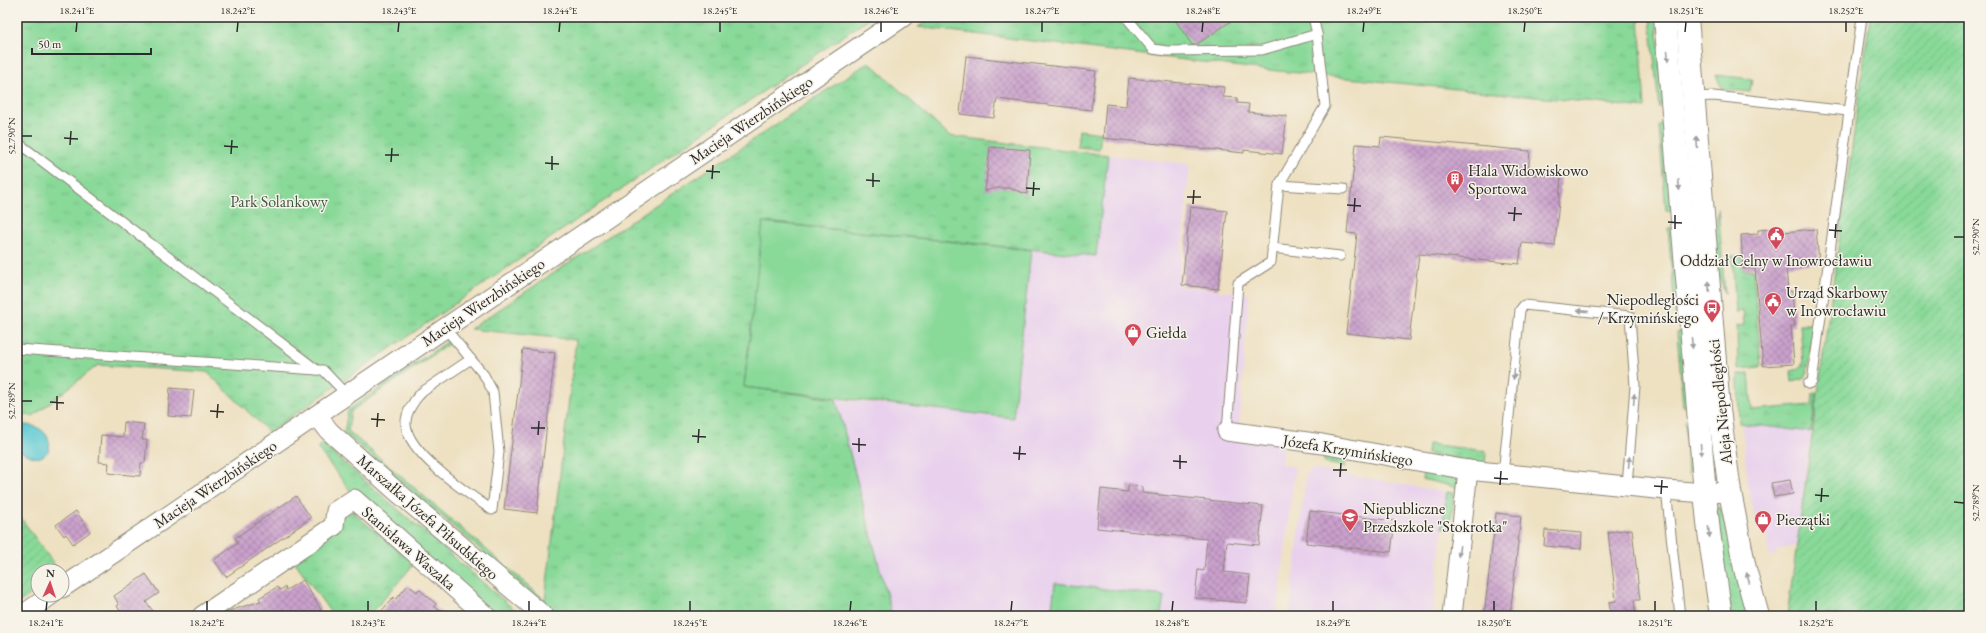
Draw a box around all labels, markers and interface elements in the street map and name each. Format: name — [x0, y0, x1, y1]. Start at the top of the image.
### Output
text: 18.241°E — [60, 4, 95, 17]
text: 18.242°E — [221, 4, 256, 17]
text: 18.243°E — [382, 4, 417, 17]
text: 18.244°E — [543, 4, 578, 17]
text: 18.245°E — [703, 4, 738, 17]
text: 18.246°E — [864, 4, 899, 17]
text: 18.247°E — [1025, 4, 1060, 17]
text: 18.248°E — [1186, 4, 1221, 17]
text: 18.249°E — [1347, 4, 1382, 17]
text: 18.250°E — [1508, 4, 1543, 17]
text: 18.251°E — [1669, 4, 1704, 17]
text: 18.252°E — [1829, 4, 1864, 17]
scale bar — [32, 30, 151, 56]
text: 50 m — [38, 36, 62, 52]
one-way arrow — [1665, 50, 1672, 62]
street label: Macieja Wierzbińskiego — [685, 71, 817, 169]
text: 52.790°N — [5, 117, 18, 155]
one-way arrow — [1694, 136, 1701, 148]
place label: Hala Widowiskowo Sportowa — [1468, 160, 1589, 199]
building icon: Hala Widowiskowo Sportowa — [1445, 169, 1465, 194]
one-way arrow — [1676, 179, 1683, 191]
park label: Park Solankowy — [230, 191, 329, 212]
text: 52.790°N — [1969, 218, 1982, 256]
public building icon: Oddział Celny w Inowrocławiu — [1766, 225, 1786, 250]
place label: Oddział Celny w Inowrocławiu — [1680, 250, 1873, 271]
street label: Macieja Wierzbińskiego — [417, 253, 549, 351]
one-way arrow — [1706, 281, 1712, 293]
place label: Urząd Skarbowy w Inowrocławiu — [1786, 282, 1888, 321]
place label: Niepodległości / Krzymińskiego — [1598, 289, 1699, 328]
public building icon: Urząd Skarbowy w Inowrocławiu — [1763, 291, 1783, 316]
bus stop icon: Niepodległości / Krzymińskiego — [1702, 298, 1722, 323]
one-way arrow — [1577, 308, 1589, 315]
shop icon: Giełda — [1123, 322, 1143, 347]
place label: Giełda — [1146, 322, 1187, 343]
one-way arrow — [1689, 337, 1696, 349]
street label: Aleja Niepodległości — [1703, 338, 1737, 467]
one-way arrow — [1510, 368, 1517, 380]
text: 52.789°N — [5, 382, 18, 420]
one-way arrow — [1630, 393, 1637, 405]
street label: Józefa Krzymińskiego — [1279, 429, 1415, 471]
street label: Macieja Wierzbińskiego — [149, 435, 281, 533]
one-way arrow — [1698, 444, 1705, 456]
street label: Marszałka Józefa Piłsudskiego — [353, 450, 503, 584]
one-way arrow — [1626, 456, 1632, 468]
text: 52.789°N — [1969, 484, 1982, 522]
place label: Niepubliczne Przedszkole "Stokrotka" — [1363, 498, 1507, 537]
street label: Stanisława Waszaka — [358, 501, 461, 595]
school or university icon: Niepubliczne Przedszkole "Stokrotka" — [1340, 507, 1360, 532]
shop icon: Pieczątki — [1753, 509, 1773, 534]
place label: Pieczątki — [1776, 509, 1830, 530]
one-way arrow — [1705, 526, 1712, 538]
one-way arrow — [1456, 545, 1462, 557]
north arrow — [30, 563, 70, 603]
text: N — [46, 566, 55, 580]
one-way arrow — [1744, 572, 1750, 585]
text: 18.241°E — [29, 616, 64, 629]
text: 18.242°E — [190, 616, 225, 629]
text: 18.243°E — [351, 616, 386, 629]
text: 18.244°E — [512, 616, 547, 629]
text: 18.245°E — [673, 616, 708, 629]
text: 18.246°E — [833, 616, 868, 629]
text: 18.247°E — [994, 616, 1029, 629]
text: 18.248°E — [1155, 616, 1190, 629]
text: 18.249°E — [1316, 616, 1351, 629]
text: 18.250°E — [1477, 616, 1512, 629]
text: 18.251°E — [1638, 616, 1673, 629]
text: 18.252°E — [1799, 616, 1834, 629]

